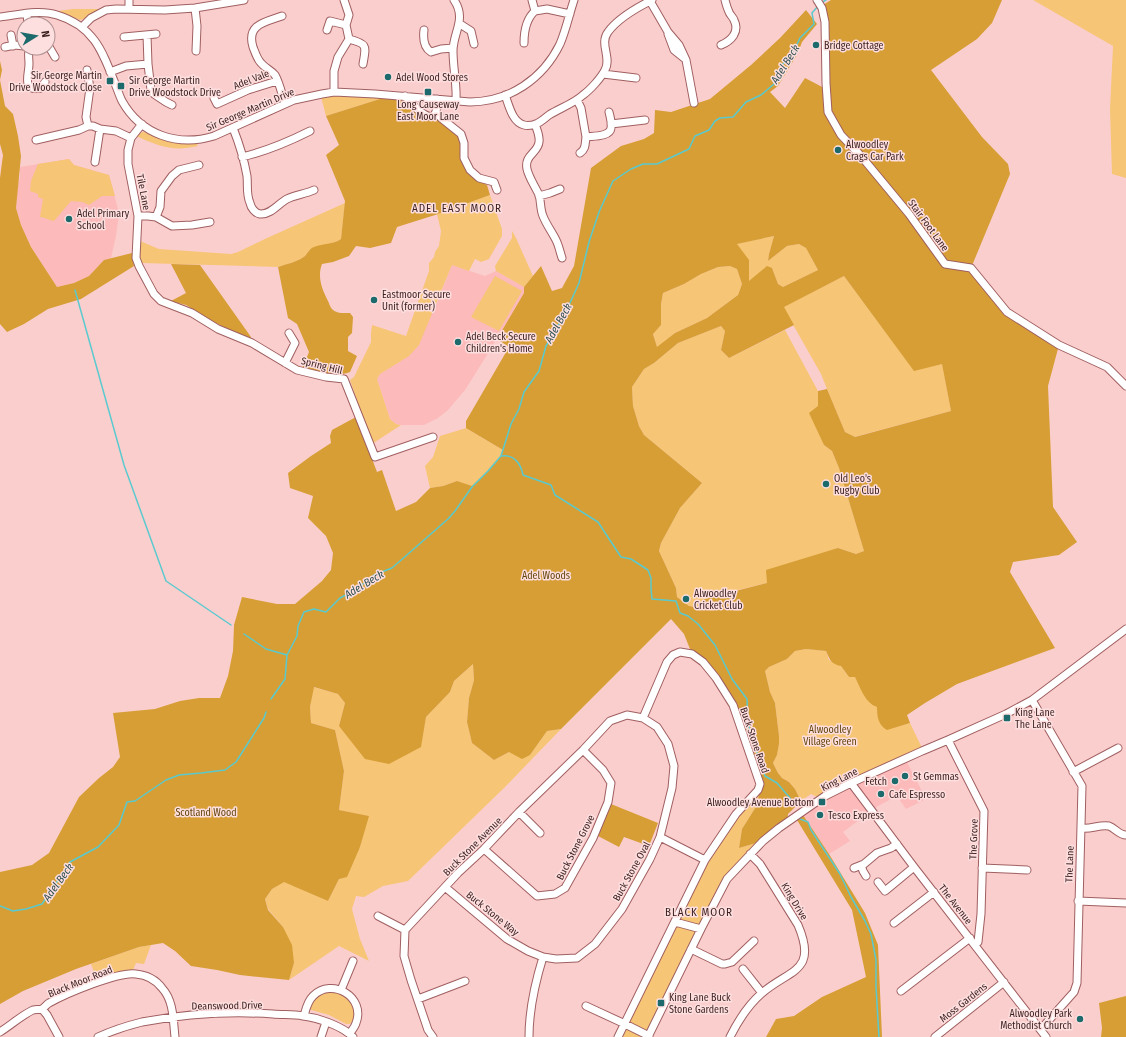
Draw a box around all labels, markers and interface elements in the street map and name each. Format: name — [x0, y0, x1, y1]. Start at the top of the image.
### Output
north arrow — [16, 16, 56, 56]
text: N — [38, 30, 52, 39]
marker: Bridge Cottage — [811, 40, 821, 50]
place label: Bridge Cottage — [824, 40, 884, 52]
water label: Adel Beck — [768, 42, 803, 87]
street label: Adel Vale — [232, 68, 271, 92]
place label: Sir George Martin Drive Woodstock Close — [9, 70, 102, 94]
marker: Adel Wood Stores — [383, 72, 393, 82]
place label: Adel Wood Stores — [396, 72, 468, 84]
place label: Sir George Martin Drive Woodstock Drive — [129, 75, 221, 99]
marker: Sir George Martin Drive Woodstock Close — [105, 76, 115, 86]
marker: Sir George Martin Drive Woodstock Drive — [116, 81, 126, 91]
street label: Sir George Martin Drive — [205, 86, 296, 134]
marker: Long Causeway East Moor Lane — [423, 87, 433, 97]
place label: Long Causeway East Moor Lane — [397, 99, 459, 123]
place label: Alwoodley Crags Car Park — [846, 139, 904, 163]
marker: Alwoodley Crags Car Park — [833, 145, 843, 155]
street label: Tile Lane — [134, 173, 152, 211]
street label: Stair Foot Lane — [905, 197, 951, 254]
district label: ADEL EAST MOOR — [412, 202, 502, 215]
place label: Adel Primary School — [77, 208, 130, 232]
marker: Adel Primary School — [64, 214, 74, 224]
place label: Eastmoor Secure Unit (former) — [382, 289, 451, 313]
marker: Eastmoor Secure Unit (former) — [369, 295, 379, 305]
water label: Adel Beck — [542, 301, 575, 346]
place label: Adel Beck Secure Children's Home — [466, 331, 536, 355]
marker: Adel Beck Secure Children's Home — [453, 337, 463, 347]
street label: Spring Hill — [300, 355, 344, 377]
place label: Old Leo's Rugby Club — [834, 473, 880, 497]
marker: Old Leo's Rugby Club — [821, 479, 831, 489]
water label: Adel Beck — [341, 567, 387, 602]
park label: Adel Woods — [522, 570, 570, 582]
place label: Alwoodley Cricket Club — [694, 588, 743, 612]
marker: Alwoodley Cricket Club — [681, 594, 691, 604]
street label: Buck Stone Road — [737, 706, 771, 775]
place label: King Lane The Lane — [1015, 707, 1055, 731]
marker: King Lane The Lane — [1002, 713, 1012, 723]
park label: Alwoodley Village Green — [803, 724, 857, 748]
street label: King Lane — [819, 766, 860, 794]
marker: St Gemmas — [900, 771, 910, 781]
place label: St Gemmas — [913, 771, 959, 783]
place label: Fetch — [865, 776, 887, 788]
marker: Fetch — [890, 776, 900, 786]
marker: Cafe Espresso — [876, 789, 886, 799]
place label: Cafe Espresso — [889, 789, 945, 801]
place label: Alwoodley Avenue Bottom — [707, 797, 814, 809]
marker: Alwoodley Avenue Bottom — [817, 797, 827, 807]
park label: Scotland Wood — [175, 807, 237, 819]
marker: Tesco Express — [815, 810, 825, 820]
place label: Tesco Express — [828, 810, 884, 822]
street label: Buck Stone Grove — [554, 813, 597, 882]
street label: Buck Stone Avenue — [441, 815, 505, 879]
street label: The Grove — [967, 818, 981, 860]
street label: Buck Stone Oval — [611, 839, 653, 903]
street label: The Lane — [1063, 845, 1077, 883]
water label: Adel Beck — [40, 860, 77, 905]
street label: King Drive — [778, 881, 810, 922]
street label: The Avenue — [936, 882, 975, 927]
street label: Buck Stone Way — [464, 889, 522, 939]
district label: BLACK MOOR — [665, 906, 733, 919]
street label: Black Moor Road — [46, 964, 114, 1000]
street label: Moss Gardens — [938, 981, 990, 1025]
place label: King Lane Buck Stone Gardens — [669, 992, 731, 1016]
marker: King Lane Buck Stone Gardens — [656, 998, 666, 1008]
street label: Deanswood Drive — [191, 999, 263, 1013]
place label: Alwoodley Park Methodist Church — [1000, 1008, 1072, 1032]
marker: Alwoodley Park Methodist Church — [1075, 1014, 1085, 1024]

